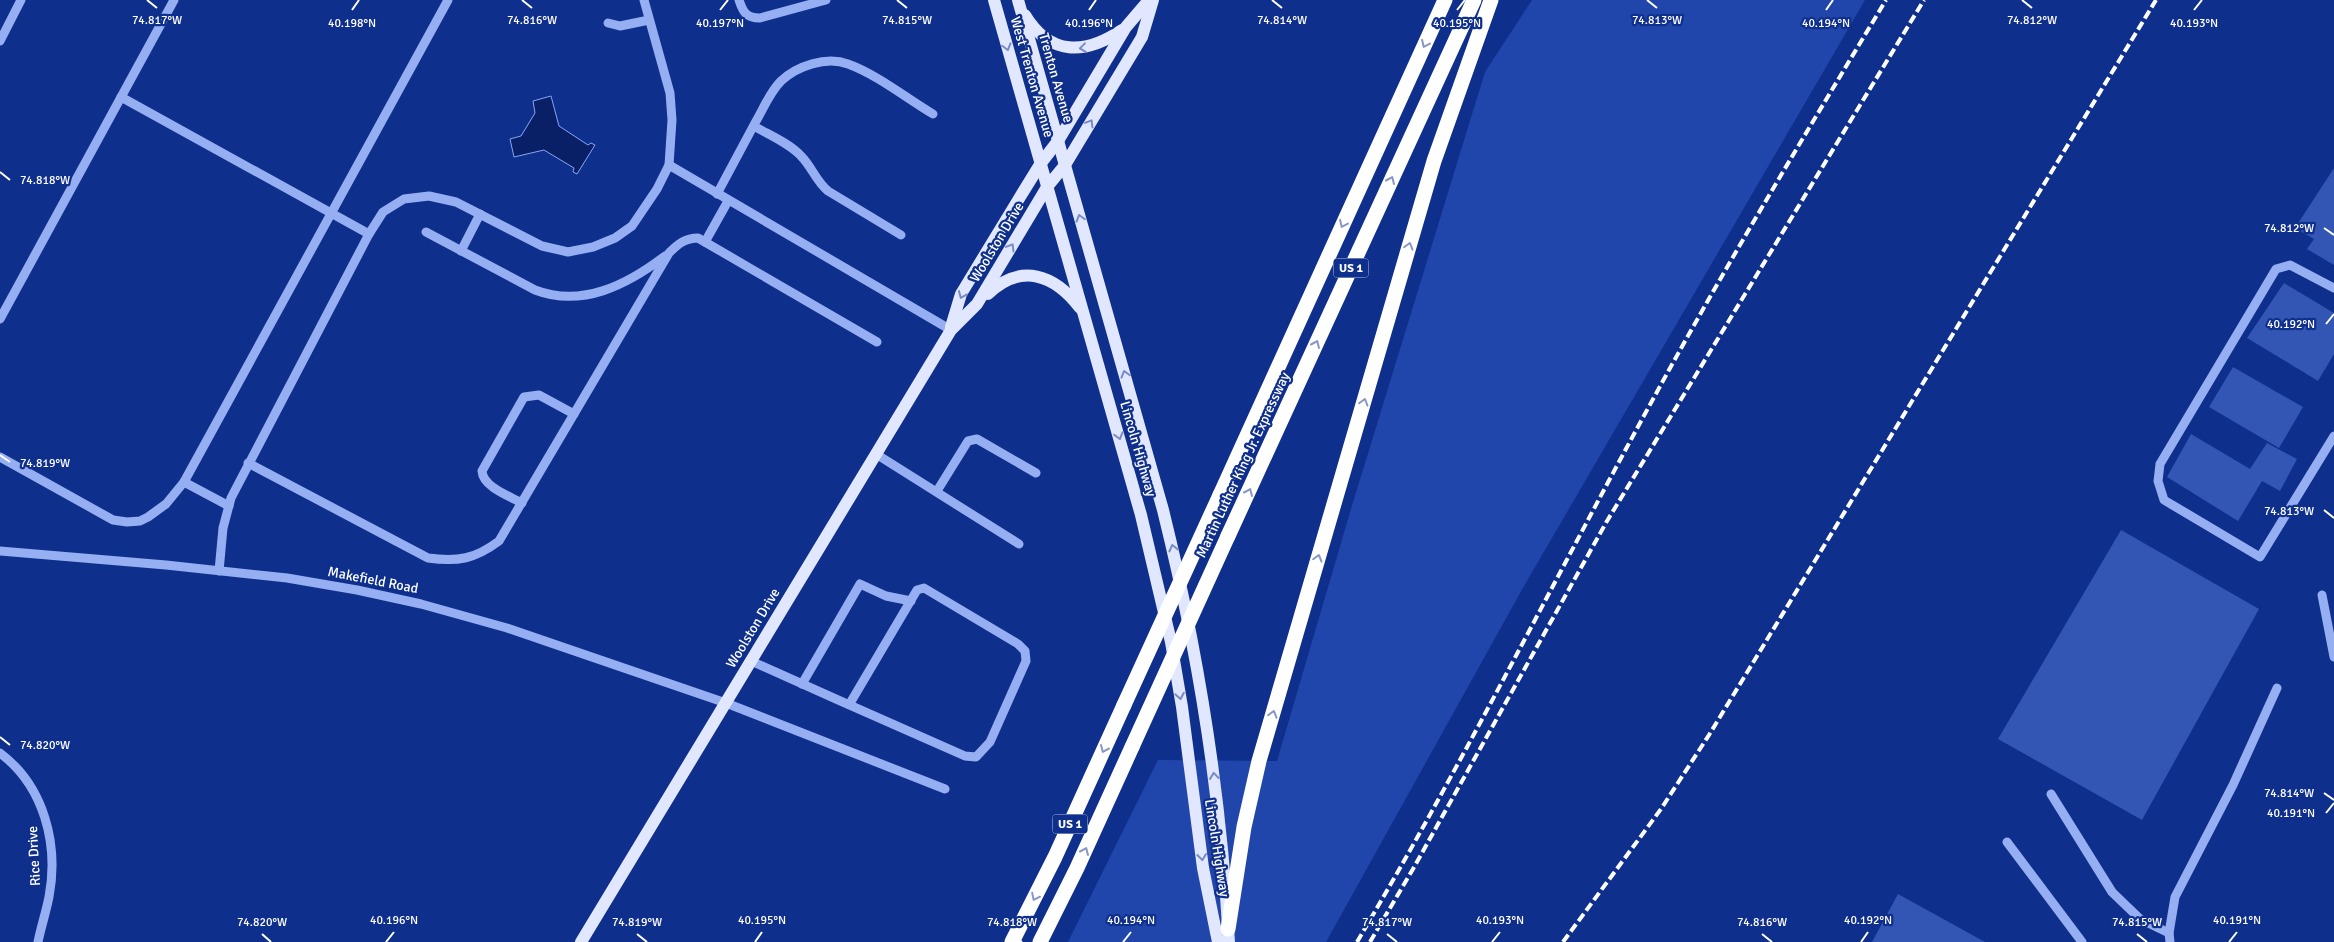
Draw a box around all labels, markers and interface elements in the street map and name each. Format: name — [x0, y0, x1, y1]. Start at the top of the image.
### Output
text: 74.817°W — [132, 13, 182, 28]
text: 74.816°W — [507, 13, 557, 28]
text: 74.815°W — [882, 13, 932, 28]
text: 74.814°W — [1257, 13, 1307, 28]
text: 74.813°W — [1632, 13, 1682, 28]
text: 74.812°W — [2007, 13, 2057, 28]
street label: West Trenton Avenue — [1007, 15, 1057, 139]
text: 40.198°N — [328, 16, 376, 31]
text: 40.197°N — [696, 16, 744, 31]
text: 40.196°N — [1065, 16, 1113, 31]
text: 40.195°N — [1433, 16, 1481, 31]
text: 40.194°N — [1802, 16, 1850, 31]
text: 40.193°N — [2170, 16, 2218, 31]
street label: Trenton Avenue — [1035, 31, 1077, 125]
one-way arrow — [1421, 39, 1431, 48]
one-way arrow — [1002, 42, 1012, 50]
one-way arrow — [1078, 42, 1087, 52]
one-way arrow — [1084, 120, 1094, 129]
text: 74.818°W — [20, 173, 70, 188]
one-way arrow — [1384, 176, 1395, 185]
street label: Woolston Drive — [966, 199, 1028, 285]
one-way arrow — [1075, 214, 1085, 223]
one-way arrow — [1339, 219, 1349, 228]
text: 74.812°W — [2264, 221, 2314, 236]
one-way arrow — [1403, 242, 1414, 250]
one-way arrow — [1005, 244, 1015, 253]
road number: US 1 — [1334, 258, 1368, 278]
one-way arrow — [958, 290, 969, 299]
text: 40.192°N — [2267, 317, 2315, 332]
one-way arrow — [1310, 340, 1320, 349]
street label: Martin Luther King Jr. Expressway — [1192, 369, 1294, 560]
one-way arrow — [1120, 371, 1130, 379]
one-way arrow — [1358, 398, 1368, 407]
street label: Lincoln Highway — [1116, 399, 1160, 499]
one-way arrow — [1113, 432, 1123, 440]
text: 74.819°W — [20, 456, 70, 471]
one-way arrow — [1242, 488, 1253, 497]
text: 74.813°W — [2264, 504, 2314, 519]
one-way arrow — [1168, 543, 1179, 552]
one-way arrow — [1312, 554, 1323, 562]
street label: Makefield Road — [326, 563, 420, 597]
street label: Woolston Drive — [722, 585, 784, 671]
one-way arrow — [1175, 692, 1185, 701]
one-way arrow — [1267, 710, 1277, 719]
text: 74.820°W — [20, 738, 70, 753]
one-way arrow — [1100, 744, 1110, 753]
one-way arrow — [1209, 772, 1220, 780]
text: 74.814°W — [2264, 786, 2314, 801]
street label: Lincoln Highway — [1201, 798, 1233, 898]
text: 40.191°N — [2267, 806, 2315, 821]
road number: US 1 — [1052, 814, 1088, 834]
street label: Rice Drive — [24, 826, 44, 886]
one-way arrow — [1079, 847, 1089, 856]
one-way arrow — [1196, 854, 1207, 862]
one-way arrow — [1031, 892, 1041, 901]
text: 40.196°N — [370, 913, 418, 928]
text: 40.195°N — [738, 913, 786, 928]
text: 40.194°N — [1107, 913, 1155, 928]
text: 40.193°N — [1476, 913, 1524, 928]
text: 40.192°N — [1844, 913, 1892, 928]
text: 40.191°N — [2213, 913, 2261, 928]
text: 74.820°W — [237, 915, 287, 930]
text: 74.819°W — [612, 915, 662, 930]
text: 74.818°W — [987, 915, 1037, 930]
text: 74.817°W — [1362, 915, 1412, 930]
text: 74.816°W — [1737, 915, 1787, 930]
text: 74.815°W — [2112, 915, 2162, 930]

